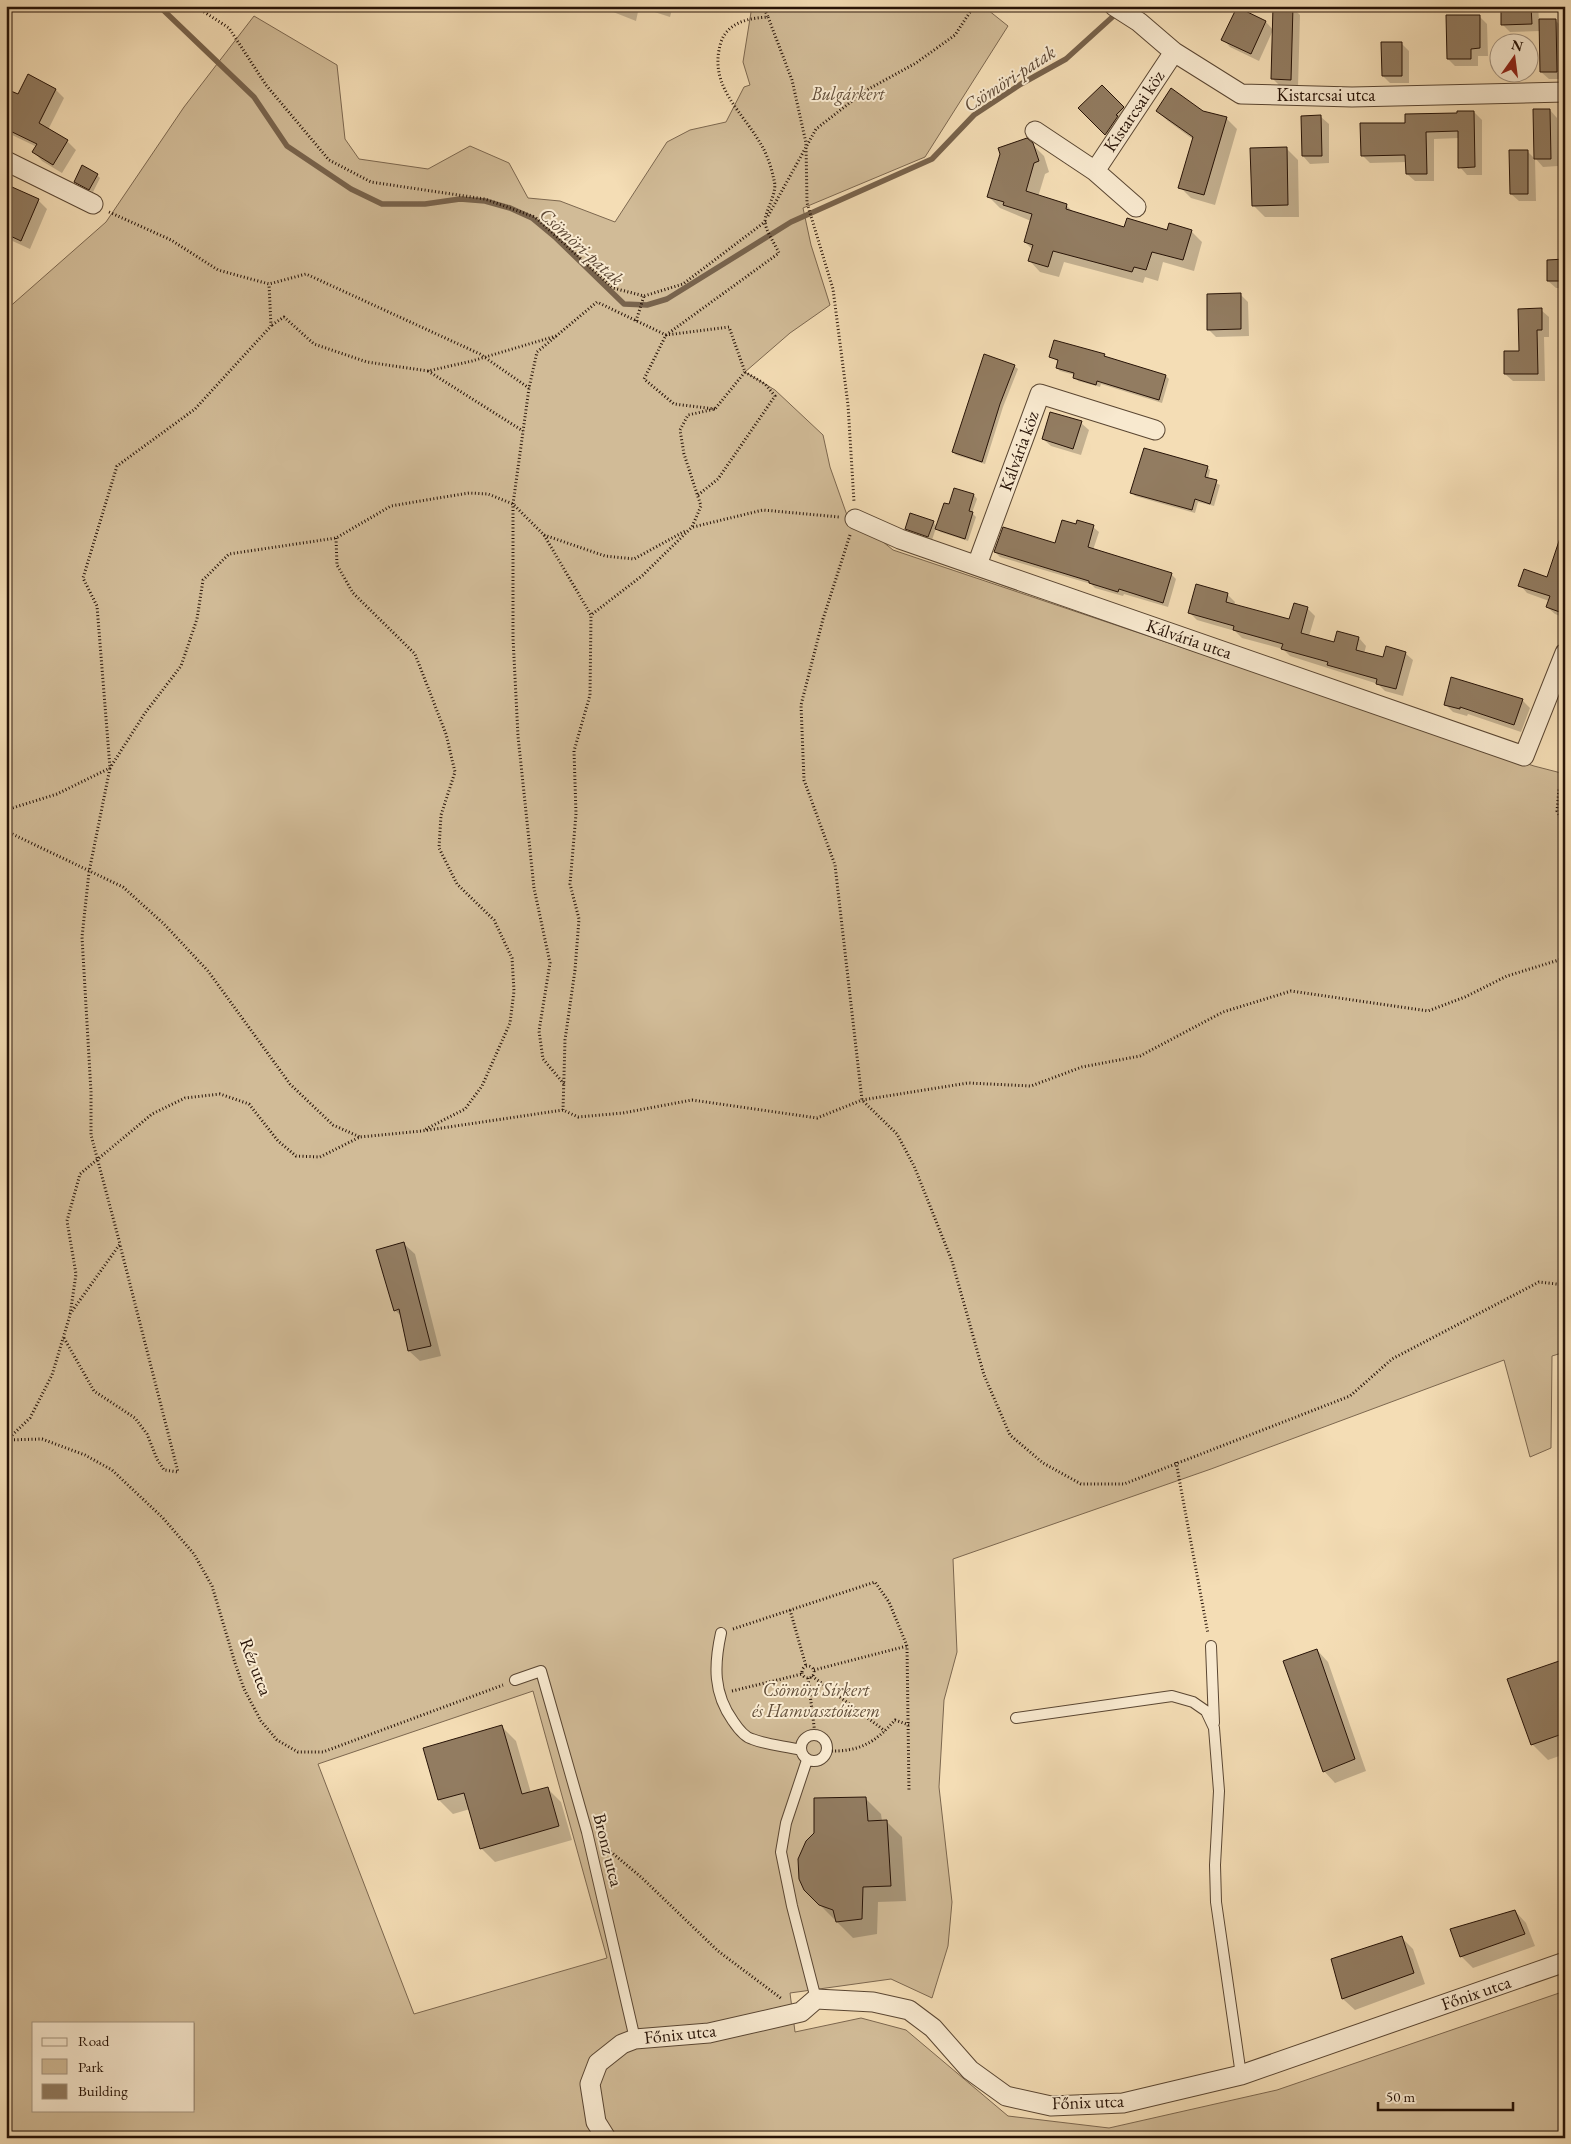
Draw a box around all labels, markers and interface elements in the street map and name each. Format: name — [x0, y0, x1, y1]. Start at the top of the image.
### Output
north arrow — [1488, 32, 1538, 82]
text: N — [1509, 35, 1525, 56]
water label: Csömöri-patak — [958, 39, 1061, 118]
street label: Kistarcsai köz — [1098, 65, 1169, 156]
park label: Bulgárkert — [811, 82, 885, 106]
street label: Kistarcsai utca — [1276, 83, 1376, 106]
water label: Csömöri-patak — [534, 202, 629, 291]
street label: Kálvária köz — [993, 407, 1044, 494]
street label: Kálvária utca — [1143, 613, 1236, 664]
street label: Réz utca — [235, 1635, 278, 1700]
park label: Csömöri Sírkert és Hamvasztóüzem — [752, 1678, 880, 1722]
street label: Bronz utca — [588, 1811, 629, 1890]
street label: Főnix utca — [1438, 1970, 1514, 2015]
street label: Főnix utca — [643, 2018, 718, 2049]
legend — [32, 2022, 195, 2112]
text: Road — [78, 2031, 110, 2050]
text: Park — [78, 2057, 105, 2076]
scale bar — [1378, 2079, 1514, 2111]
text: Building — [78, 2081, 128, 2100]
text: 50 m — [1386, 2087, 1415, 2106]
street label: Főnix utca — [1051, 2089, 1125, 2114]

